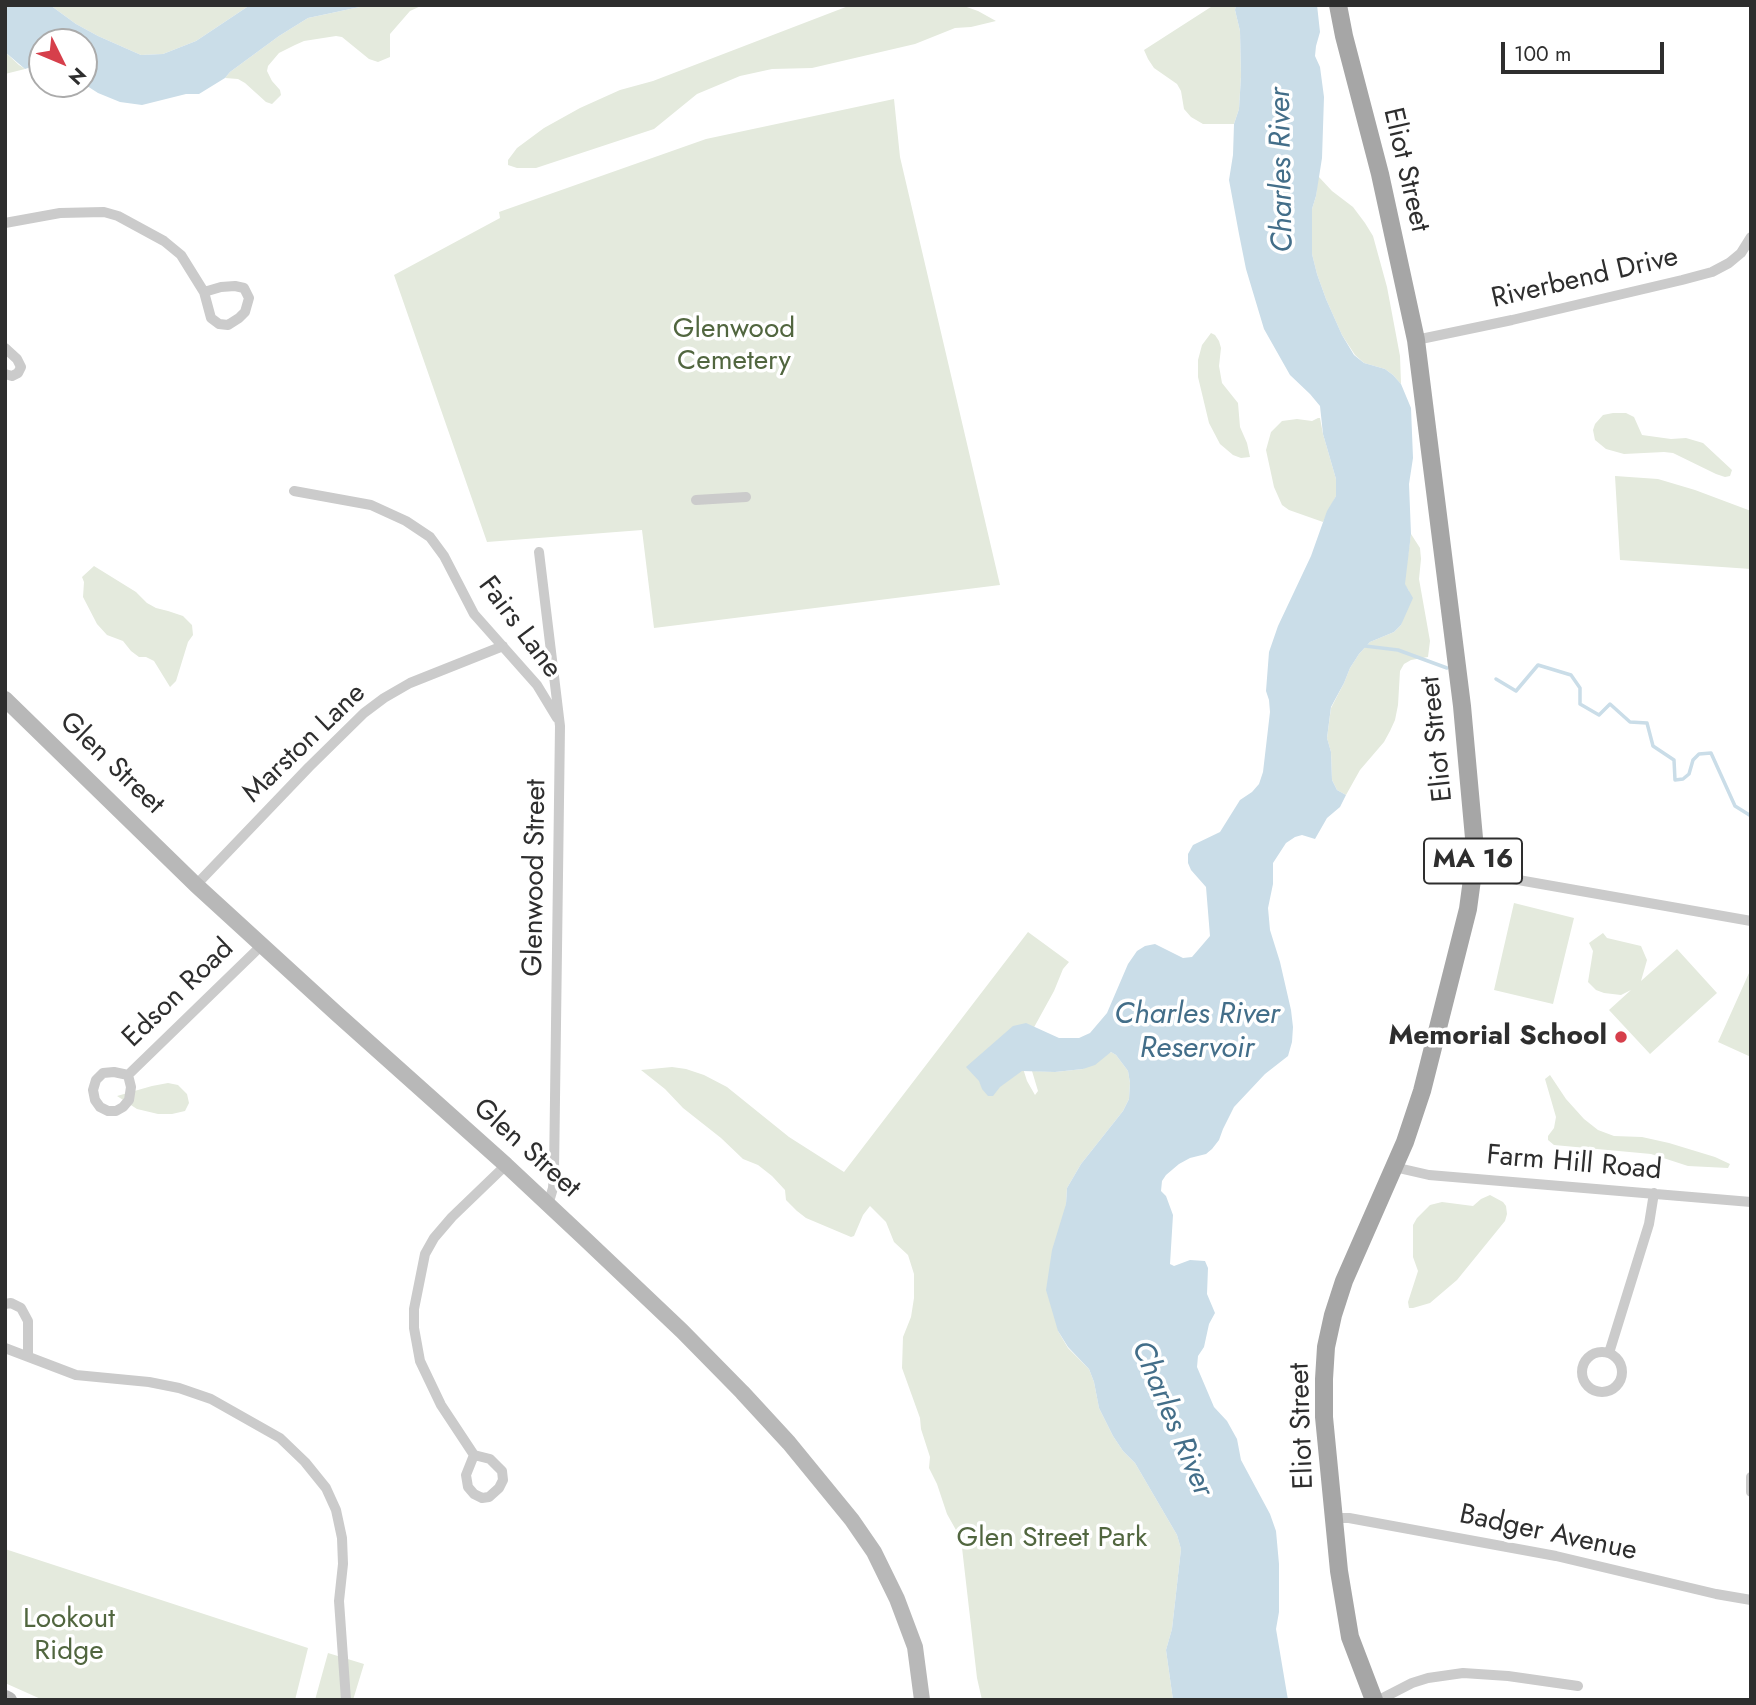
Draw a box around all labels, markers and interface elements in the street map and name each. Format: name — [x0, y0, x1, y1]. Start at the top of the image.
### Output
north arrow — [28, 28, 98, 98]
scale bar — [1504, 28, 1667, 72]
text: 100 m — [1514, 39, 1571, 69]
text: N — [62, 62, 92, 91]
water label: Charles River — [1264, 87, 1302, 253]
street label: Eliot Street — [1374, 105, 1436, 235]
street label: Riverbend Drive — [1488, 241, 1682, 317]
park label: Glenwood Cemetery — [673, 313, 795, 379]
street label: Fairs Lane — [470, 571, 568, 685]
street label: Eliot Street — [1415, 674, 1461, 804]
street label: Marston Lane — [237, 677, 373, 811]
street label: Glen Street — [52, 706, 170, 822]
street label: Glenwood Street — [517, 779, 555, 977]
road number: MA 16 — [1424, 838, 1522, 884]
street label: Edson Road — [116, 933, 242, 1055]
water label: Charles River Reservoir — [1114, 998, 1280, 1068]
place label: Memorial School — [1388, 1020, 1607, 1054]
marker: Memorial School — [1613, 1029, 1629, 1045]
street label: Glen Street — [466, 1092, 586, 1206]
street label: Farm Hill Road — [1485, 1140, 1663, 1188]
water label: Charles River — [1122, 1336, 1220, 1502]
street label: Eliot Street — [1284, 1362, 1322, 1490]
street label: Badger Avenue — [1456, 1499, 1640, 1569]
park label: Glen Street Park — [957, 1522, 1147, 1556]
park label: Lookout Ridge — [23, 1603, 115, 1669]

